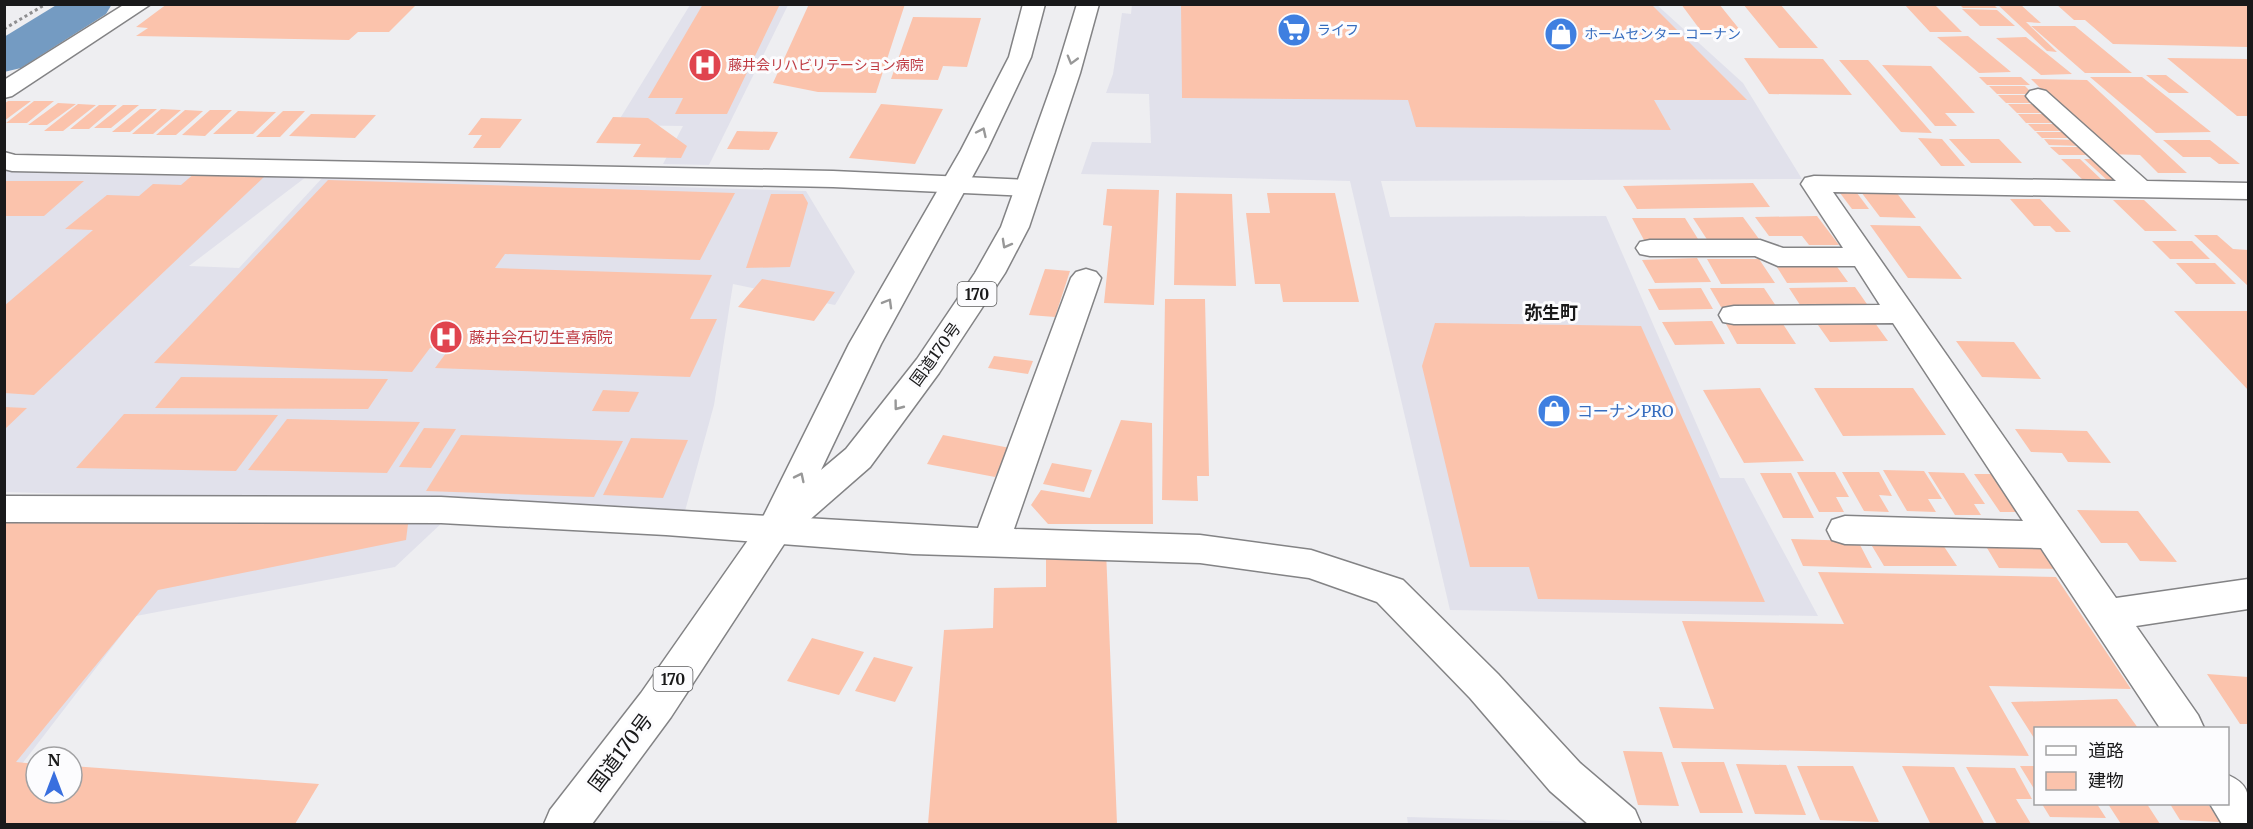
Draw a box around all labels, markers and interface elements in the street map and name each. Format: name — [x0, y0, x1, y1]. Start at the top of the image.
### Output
supermarket icon: ライフ — [1276, 12, 1312, 48]
shop icon: ホームセンター コーナン — [1543, 16, 1579, 52]
place label: ライフ — [1317, 21, 1359, 39]
place label: ホームセンター コーナン — [1584, 25, 1741, 43]
hospital icon: 藤井会リハビリテーション病院 — [687, 47, 723, 83]
one-way arrow — [1066, 55, 1079, 65]
place label: 藤井会リハビリテーション病院 — [728, 56, 924, 74]
one-way arrow — [975, 128, 987, 139]
one-way arrow — [1002, 237, 1013, 248]
road number: 170 — [958, 282, 996, 306]
one-way arrow — [881, 299, 892, 309]
district label: 弥生町 — [1524, 301, 1578, 324]
street label: 国道170号 — [905, 318, 965, 390]
hospital icon: 藤井会石切生喜病院 — [428, 319, 464, 355]
place label: 藤井会石切生喜病院 — [469, 327, 613, 347]
shop icon: コーナンPRO — [1536, 393, 1572, 429]
one-way arrow — [894, 399, 905, 410]
place label: コーナンPRO — [1577, 401, 1674, 421]
one-way arrow — [793, 473, 805, 484]
road number: 170 — [654, 667, 692, 691]
street label: 国道170号 — [582, 708, 658, 796]
legend — [2034, 727, 2229, 805]
text: 道路 — [2088, 739, 2124, 762]
north arrow — [24, 745, 84, 805]
text: N — [48, 750, 61, 770]
text: 建物 — [2088, 769, 2124, 792]

